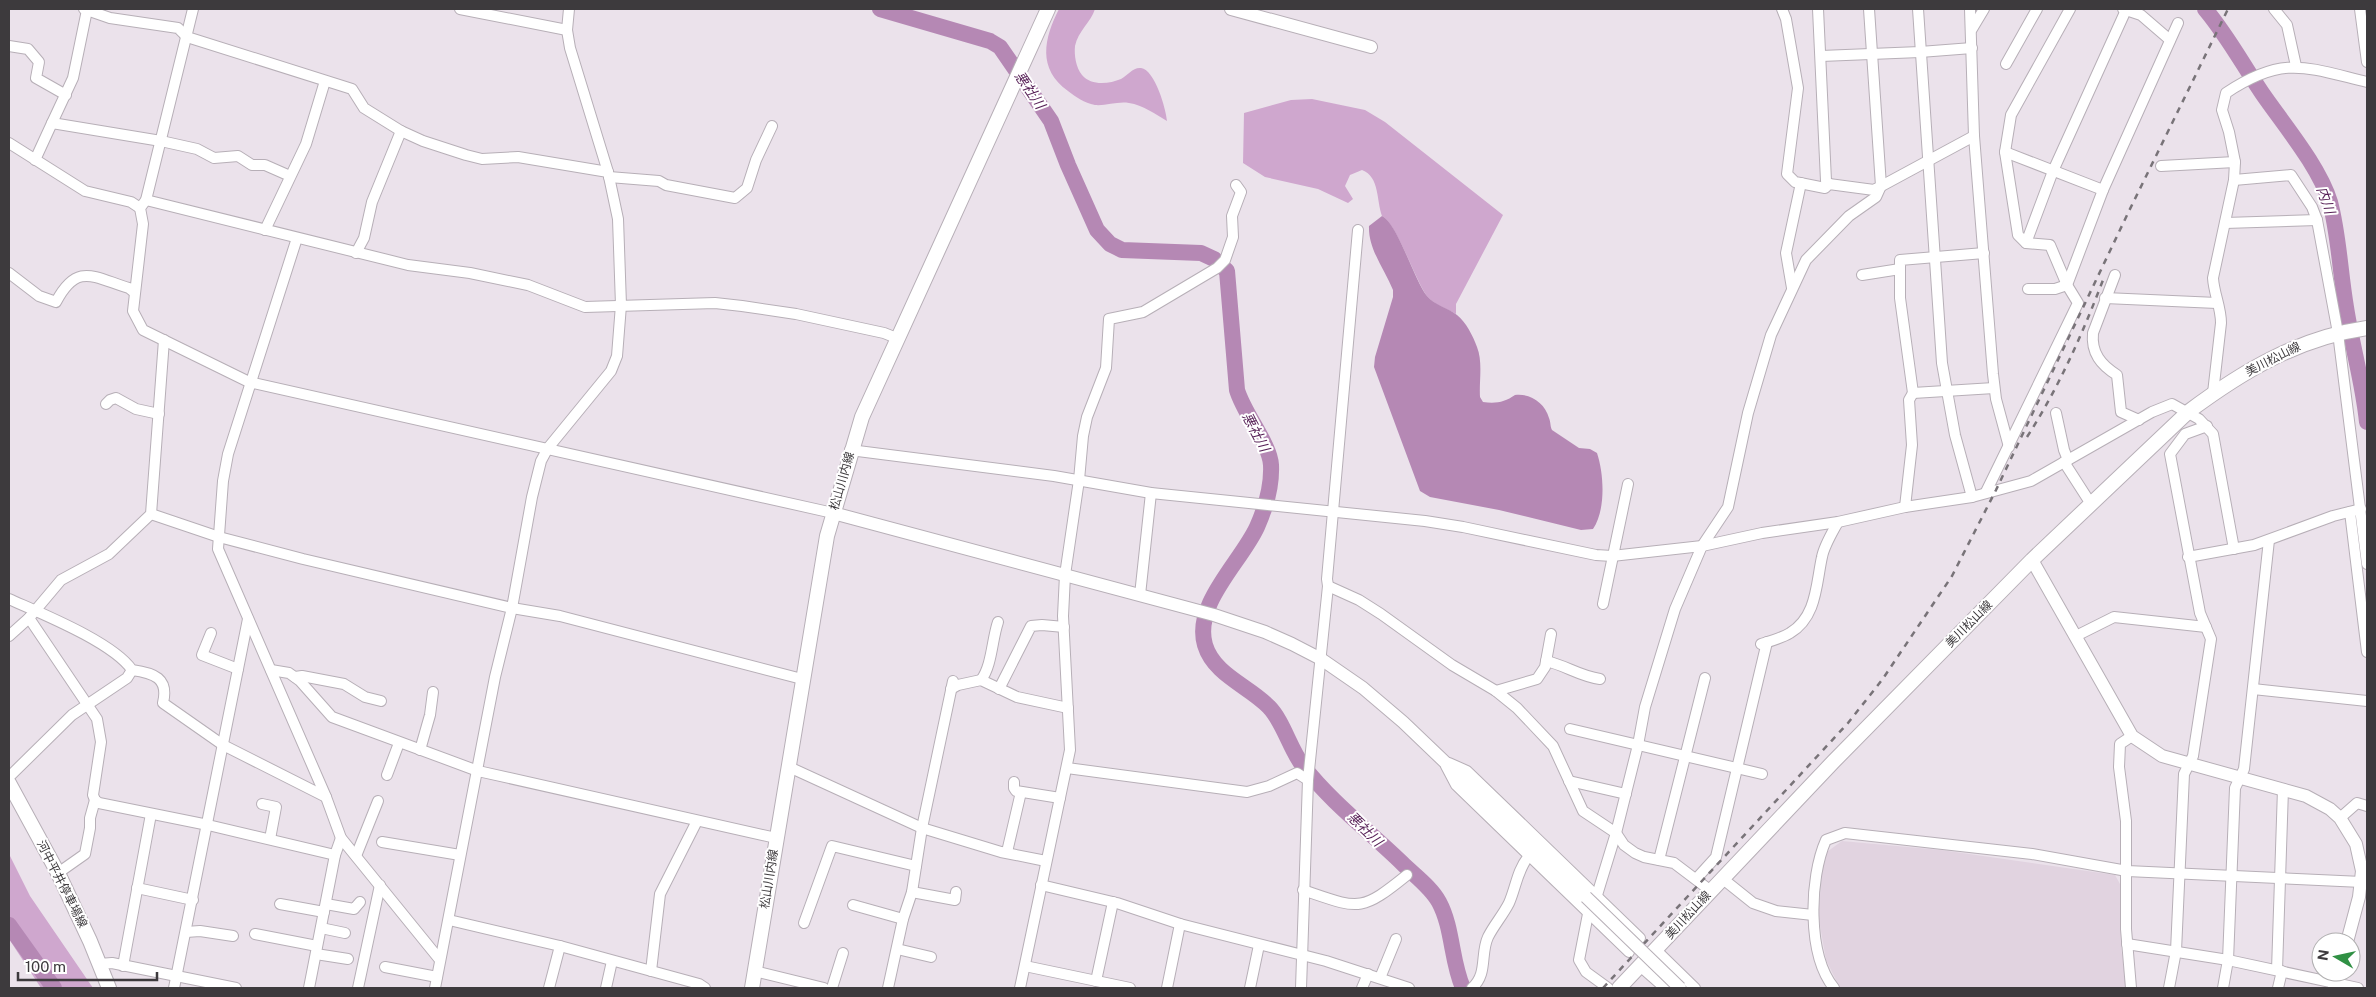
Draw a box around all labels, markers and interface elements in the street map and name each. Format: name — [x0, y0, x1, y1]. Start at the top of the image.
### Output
water label: 悪社川 — [1012, 68, 1049, 114]
water label: 内川 — [2314, 184, 2339, 218]
street label: 美川松山線 — [2243, 339, 2303, 379]
water label: 悪社川 — [1239, 410, 1274, 456]
street label: 松山川内線 — [827, 450, 857, 512]
street label: 美川松山線 — [1943, 598, 1995, 650]
water label: 悪社川 — [1344, 809, 1387, 851]
street label: 河中平井停車場線 — [34, 838, 90, 930]
street label: 松山川内線 — [757, 848, 781, 910]
street label: 美川松山線 — [1662, 888, 1714, 942]
north arrow — [2311, 932, 2361, 982]
text: N — [2314, 948, 2332, 962]
scale bar — [18, 950, 156, 982]
text: 100 m — [25, 958, 66, 975]

